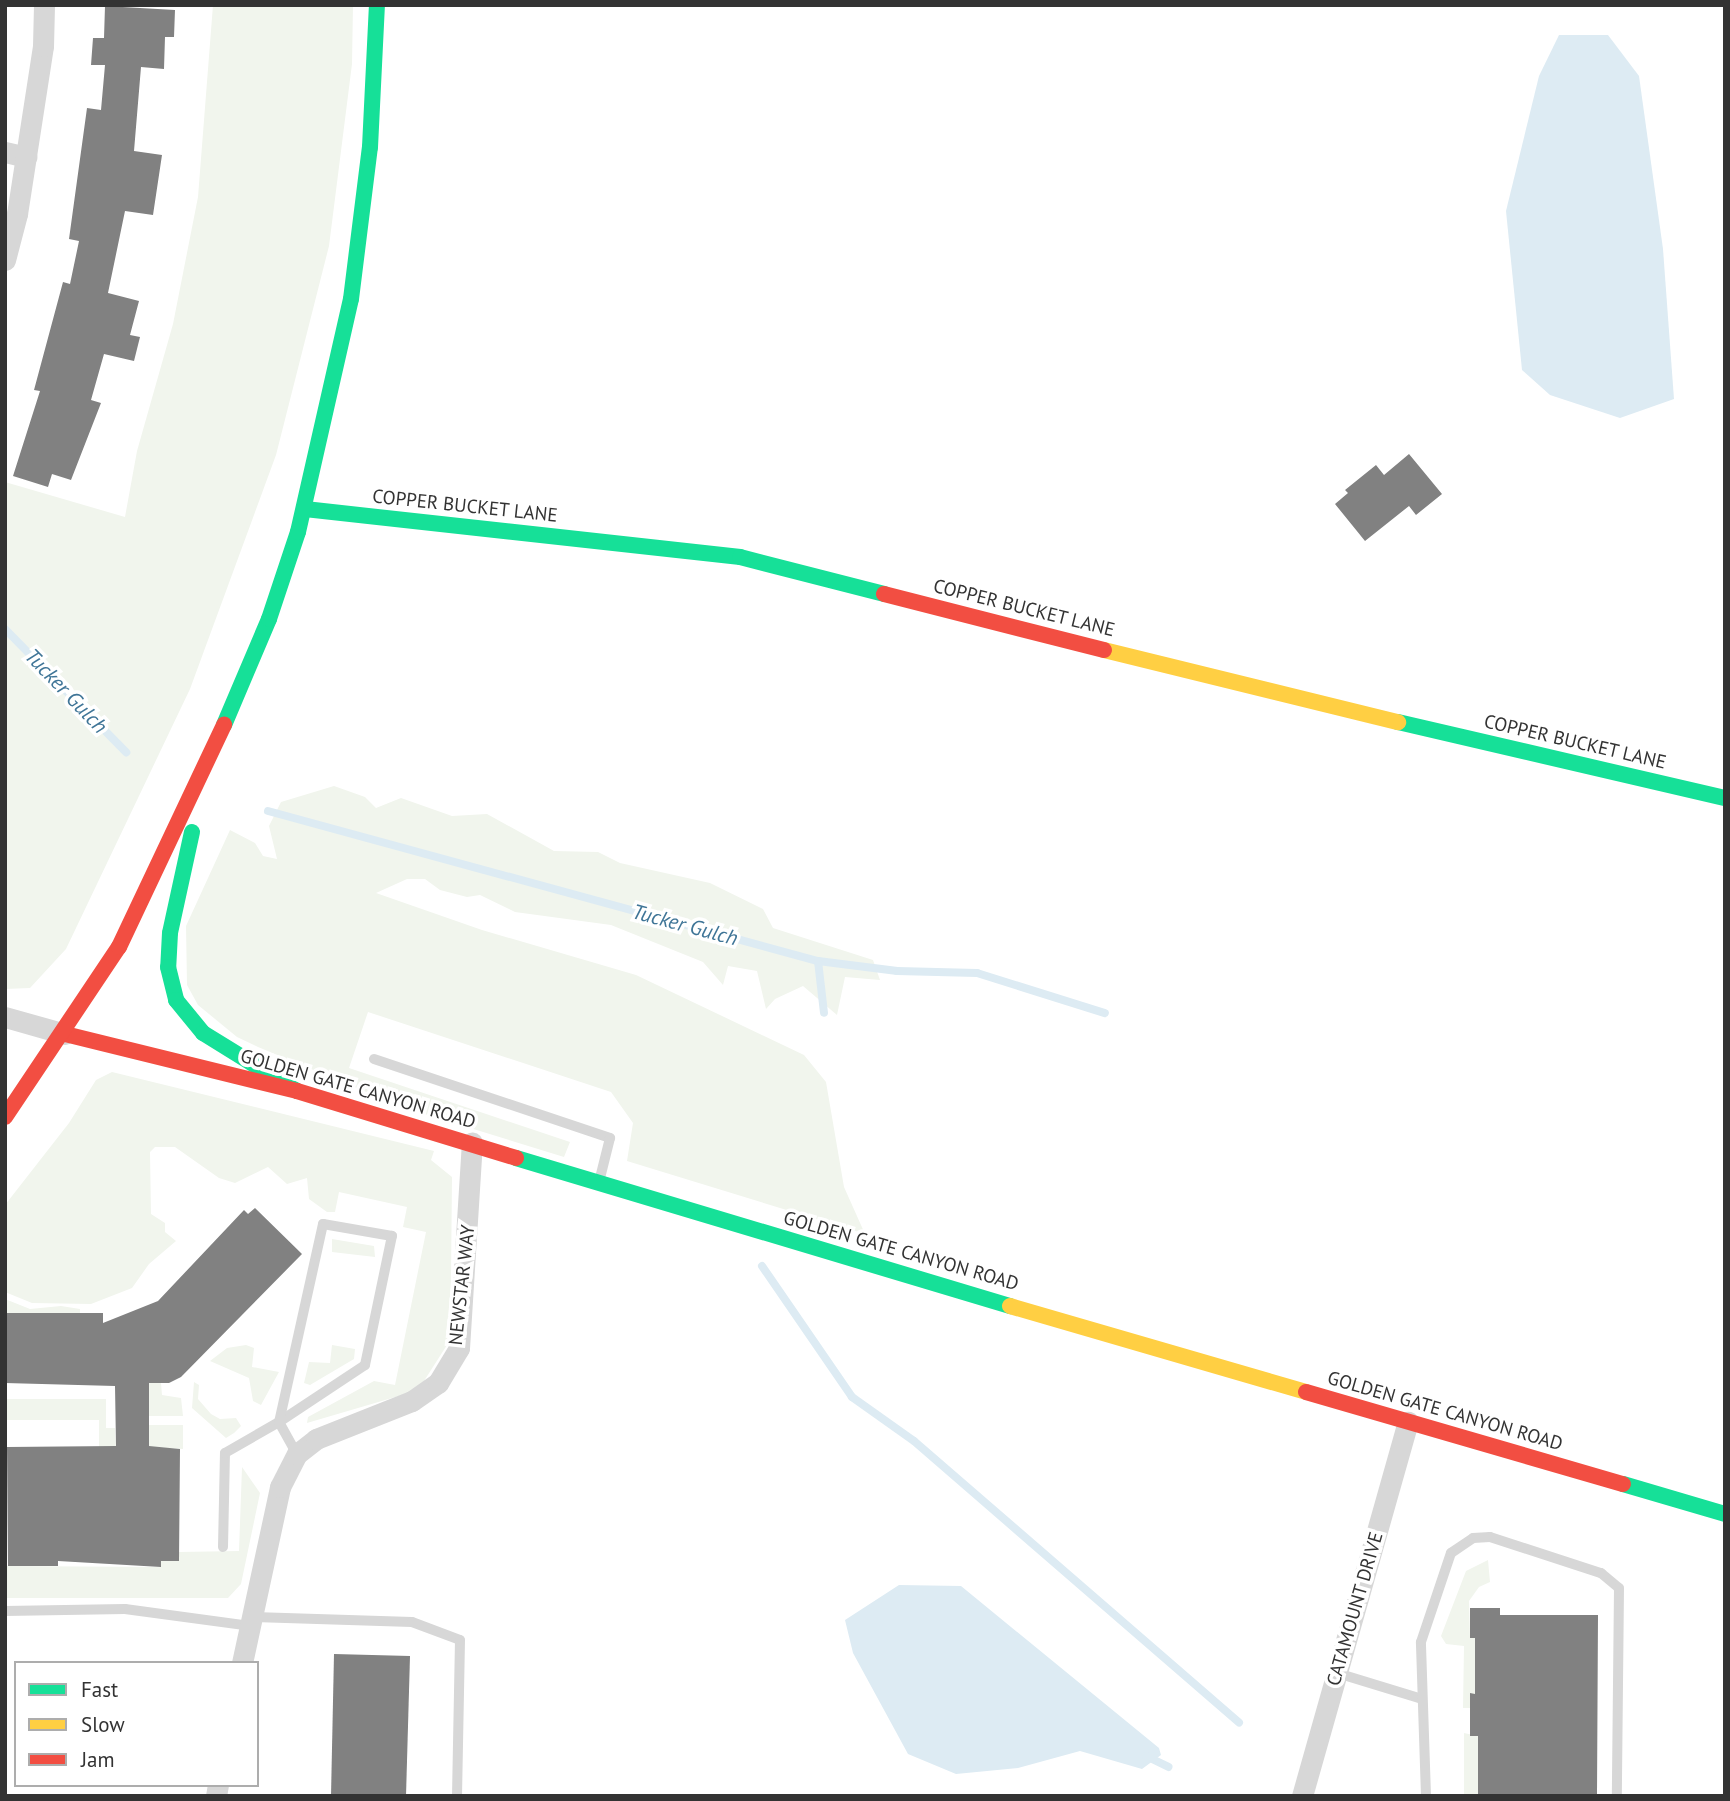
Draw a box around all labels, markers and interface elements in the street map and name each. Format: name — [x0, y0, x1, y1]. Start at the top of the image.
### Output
street label: COPPER BUCKET LANE — [371, 485, 559, 527]
street label: COPPER BUCKET LANE — [931, 574, 1117, 642]
water label: Tucker Gulch — [19, 643, 113, 739]
street label: COPPER BUCKET LANE — [1481, 710, 1669, 774]
water label: Tucker Gulch — [630, 899, 740, 951]
street label: GOLDEN GATE CANYON ROAD — [238, 1044, 478, 1134]
street label: GOLDEN GATE CANYON ROAD — [781, 1206, 1021, 1296]
street label: NEWSTAR WAY — [444, 1224, 480, 1346]
street label: GOLDEN GATE CANYON ROAD — [1325, 1366, 1565, 1456]
street label: CATAMOUNT DRIVE — [1322, 1529, 1388, 1689]
legend — [14, 1661, 259, 1787]
text: Fast — [81, 1676, 118, 1703]
text: Slow — [81, 1711, 125, 1738]
text: Jam — [81, 1746, 115, 1773]

